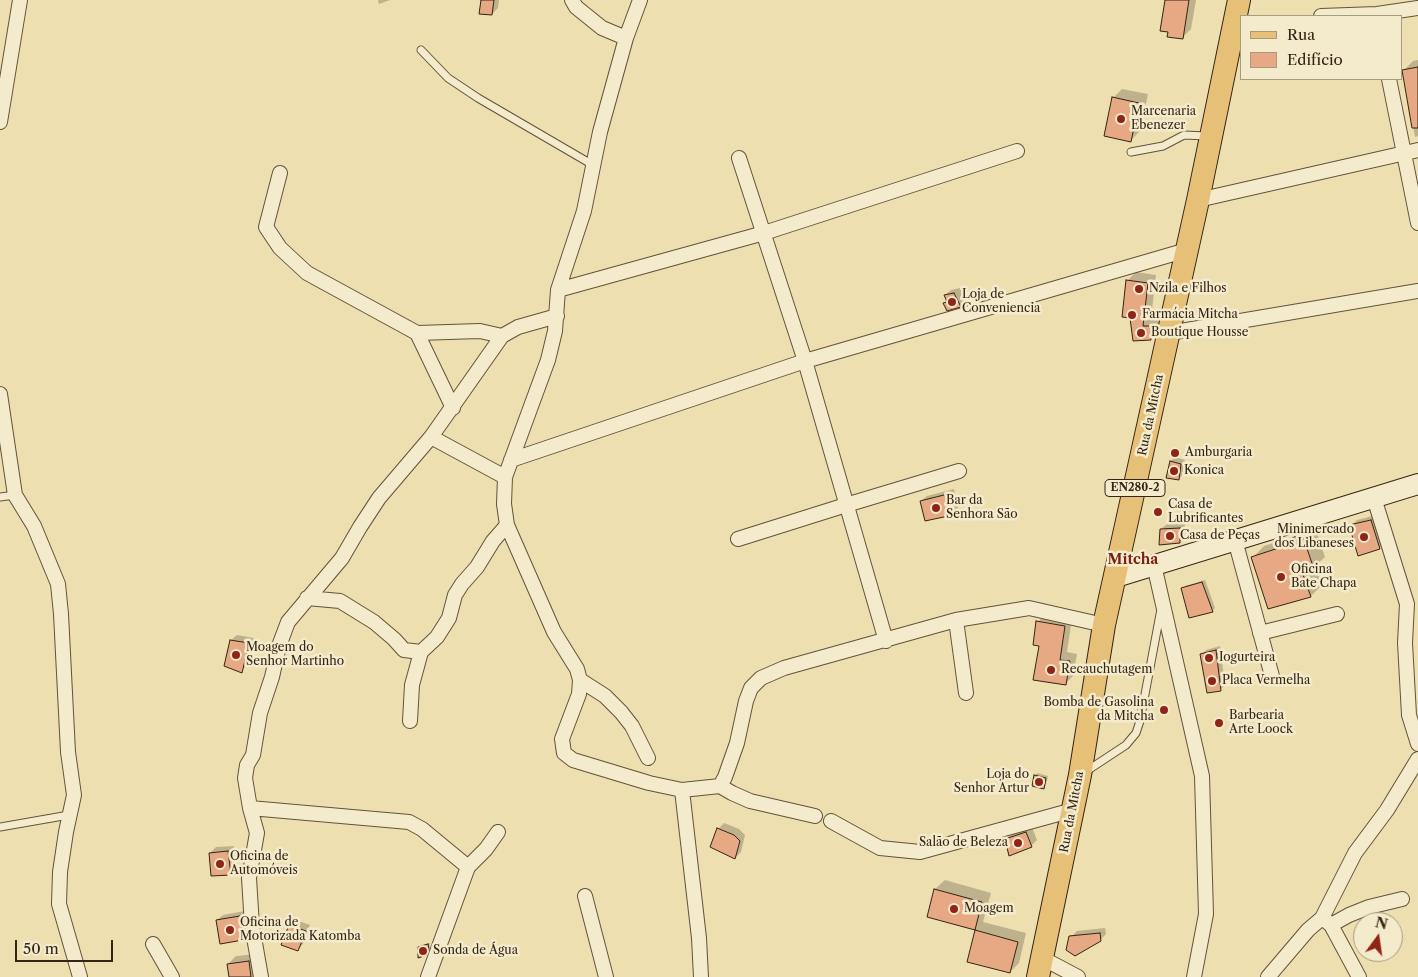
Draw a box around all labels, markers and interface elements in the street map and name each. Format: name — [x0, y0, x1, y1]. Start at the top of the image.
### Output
legend — [1240, 15, 1403, 80]
text: Rua — [1287, 25, 1315, 44]
text: Edifício — [1287, 50, 1343, 69]
place label: Marcenaria Ebenezer — [1131, 105, 1196, 133]
marker: Marcenaria Ebenezer — [1115, 113, 1127, 125]
place label: Nzila e Filhos — [1149, 282, 1227, 296]
marker: Nzila e Filhos — [1133, 283, 1145, 295]
place label: Loja de Conveniencia — [962, 288, 1040, 316]
marker: Loja de Conveniencia — [946, 296, 958, 308]
place label: Farmácia Mitcha — [1142, 308, 1238, 322]
marker: Farmácia Mitcha — [1126, 309, 1138, 321]
place label: Boutique Housse — [1151, 326, 1248, 340]
marker: Boutique Housse — [1135, 327, 1147, 339]
street label: Rua da Mitcha — [1135, 373, 1167, 457]
place label: Amburgaria — [1185, 446, 1252, 460]
marker: Amburgaria — [1169, 447, 1181, 459]
place label: Konica — [1184, 464, 1224, 478]
marker: Konica — [1168, 465, 1180, 477]
road number: EN280-2 — [1105, 479, 1165, 496]
place label: Bar da Senhora São — [946, 494, 1018, 522]
place label: Casa de Lubrificantes — [1168, 498, 1243, 526]
marker: Bar da Senhora São — [930, 502, 942, 514]
marker: Casa de Lubrificantes — [1152, 506, 1164, 518]
place label: Minimercado dos Libaneses — [1274, 523, 1354, 551]
place label: Casa de Peças — [1180, 529, 1260, 543]
marker: Casa de Peças — [1164, 530, 1176, 542]
marker: Minimercado dos Libaneses — [1358, 531, 1370, 543]
district label: Mitcha — [1108, 552, 1158, 568]
place label: Oficina Bate Chapa — [1291, 563, 1357, 591]
marker: Oficina Bate Chapa — [1275, 571, 1287, 583]
place label: Moagem do Senhor Martinho — [246, 641, 344, 669]
marker: Moagem do Senhor Martinho — [230, 649, 242, 661]
place label: Iogurteira — [1219, 651, 1275, 665]
marker: Iogurteira — [1203, 652, 1215, 664]
place label: Recauchutagem — [1061, 663, 1152, 677]
marker: Recauchutagem — [1045, 664, 1057, 676]
place label: Placa Vermelha — [1222, 674, 1310, 688]
marker: Placa Vermelha — [1206, 675, 1218, 687]
place label: Bomba de Gasolina da Mitcha — [1043, 696, 1154, 724]
marker: Bomba de Gasolina da Mitcha — [1158, 704, 1170, 716]
place label: Barbearia Arte Loock — [1229, 709, 1293, 737]
marker: Barbearia Arte Loock — [1213, 717, 1225, 729]
place label: Loja do Senhor Artur — [954, 768, 1029, 796]
street label: Rua da Mitcha — [1057, 770, 1087, 854]
marker: Loja do Senhor Artur — [1033, 776, 1045, 788]
place label: Salão de Beleza — [919, 836, 1008, 850]
marker: Salão de Beleza — [1012, 837, 1024, 849]
place label: Oficina de Automóveis — [230, 850, 298, 878]
marker: Oficina de Automóveis — [214, 858, 226, 870]
place label: Moagem — [964, 902, 1014, 916]
marker: Moagem — [948, 903, 960, 915]
north arrow — [1353, 912, 1403, 962]
text: N — [1373, 913, 1389, 934]
place label: Oficina de Motorizada Katomba — [240, 916, 361, 944]
marker: Oficina de Motorizada Katomba — [224, 924, 236, 936]
scale bar — [18, 930, 115, 962]
text: 50 m — [23, 939, 59, 958]
place label: Sonda de Água — [433, 944, 518, 958]
marker: Sonda de Água — [417, 945, 429, 957]

